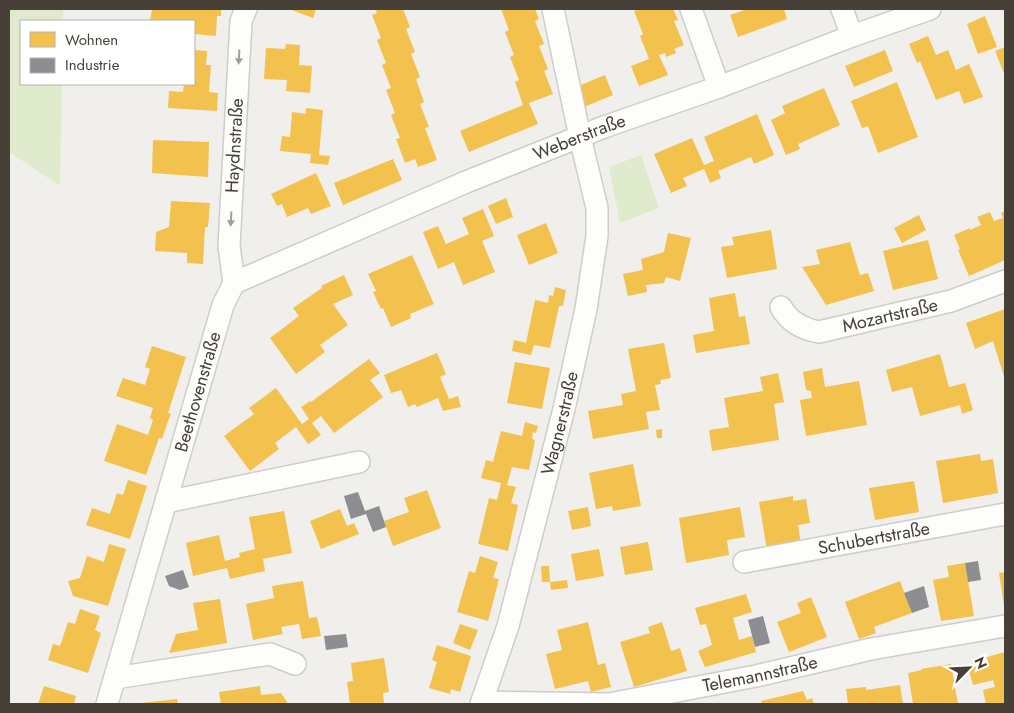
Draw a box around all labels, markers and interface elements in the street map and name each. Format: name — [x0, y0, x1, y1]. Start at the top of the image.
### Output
legend — [20, 20, 195, 85]
text: Wohnen — [65, 29, 118, 51]
one-way arrow — [235, 49, 243, 65]
text: Industrie — [65, 54, 120, 76]
street label: Haydnstraße — [219, 97, 250, 194]
street label: Weberstraße — [529, 107, 629, 167]
one-way arrow — [226, 211, 234, 227]
street label: Mozartstraße — [840, 292, 940, 339]
street label: Beethovenstraße — [168, 329, 228, 455]
street label: Wagnerstraße — [535, 369, 585, 478]
street label: Schubertstraße — [816, 515, 932, 561]
north arrow — [944, 643, 994, 693]
street label: Telemannstraße — [700, 649, 820, 699]
text: N — [969, 654, 992, 672]

